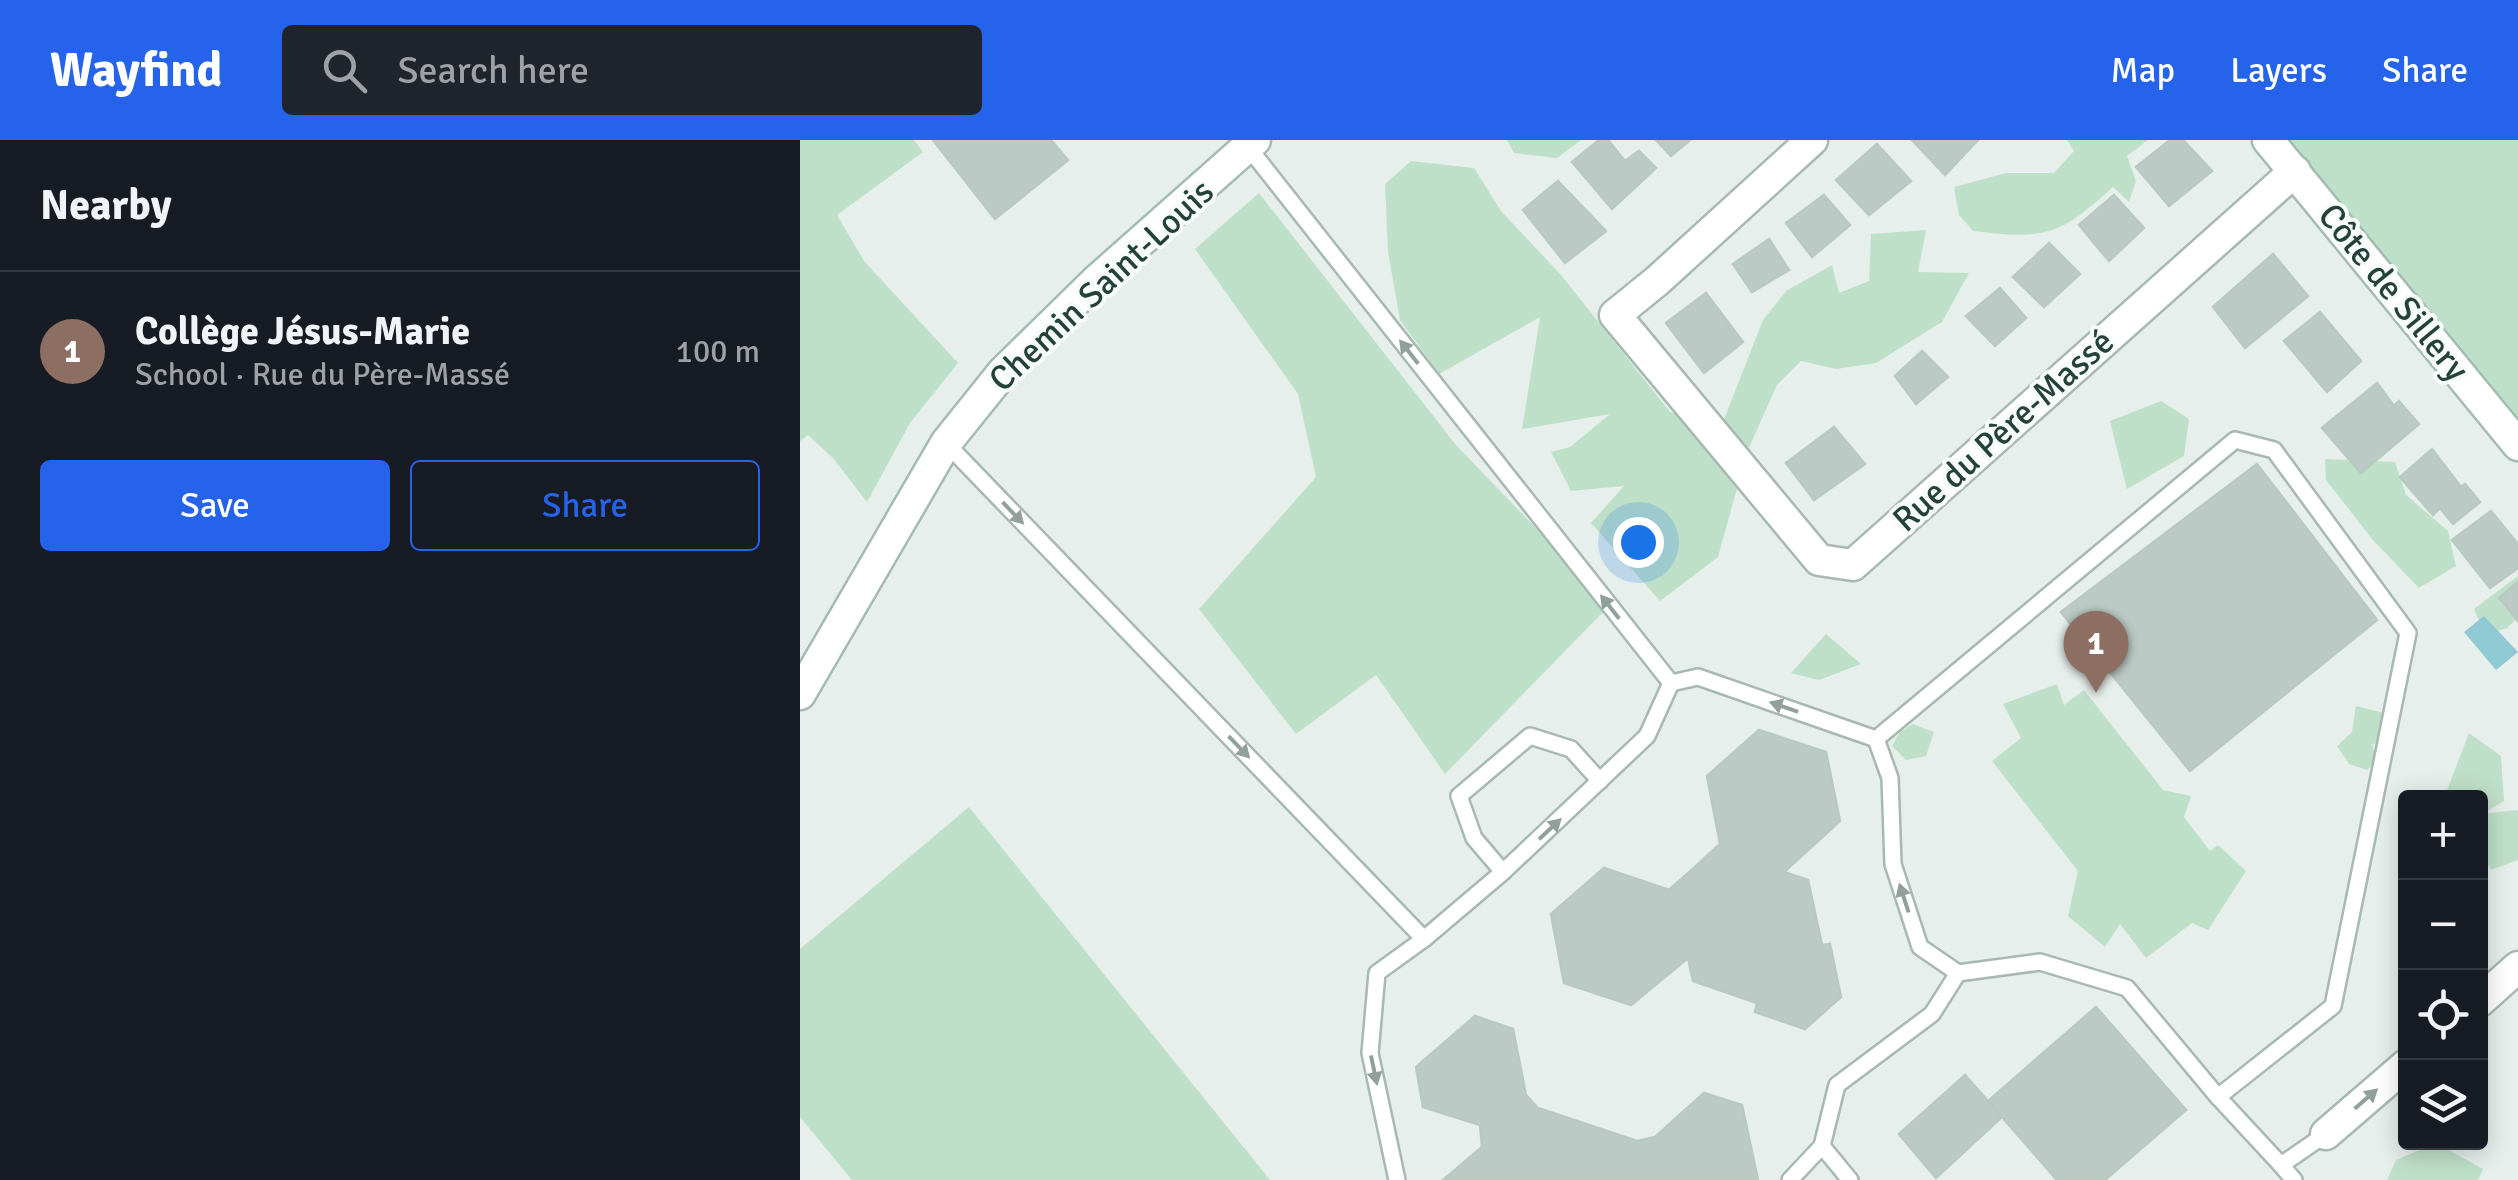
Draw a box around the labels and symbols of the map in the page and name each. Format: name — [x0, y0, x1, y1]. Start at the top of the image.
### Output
street label: Chemin Saint-Louis — [980, 170, 1223, 401]
street label: Côte de Sillery — [2309, 195, 2478, 390]
street label: Rue du Père-Massé — [1884, 320, 2123, 541]
one-way arrow — [1399, 339, 1419, 365]
one-way arrow — [1001, 500, 1024, 524]
your location — [1613, 517, 1664, 568]
one-way arrow — [1600, 594, 1621, 620]
pin: 1 — [2064, 610, 2128, 693]
one-way arrow — [1768, 698, 1798, 713]
one-way arrow — [1227, 735, 1250, 759]
one-way arrow — [1538, 818, 1562, 841]
one-way arrow — [1896, 882, 1911, 912]
one-way arrow — [1367, 1055, 1382, 1086]
one-way arrow — [2353, 1089, 2378, 1111]

